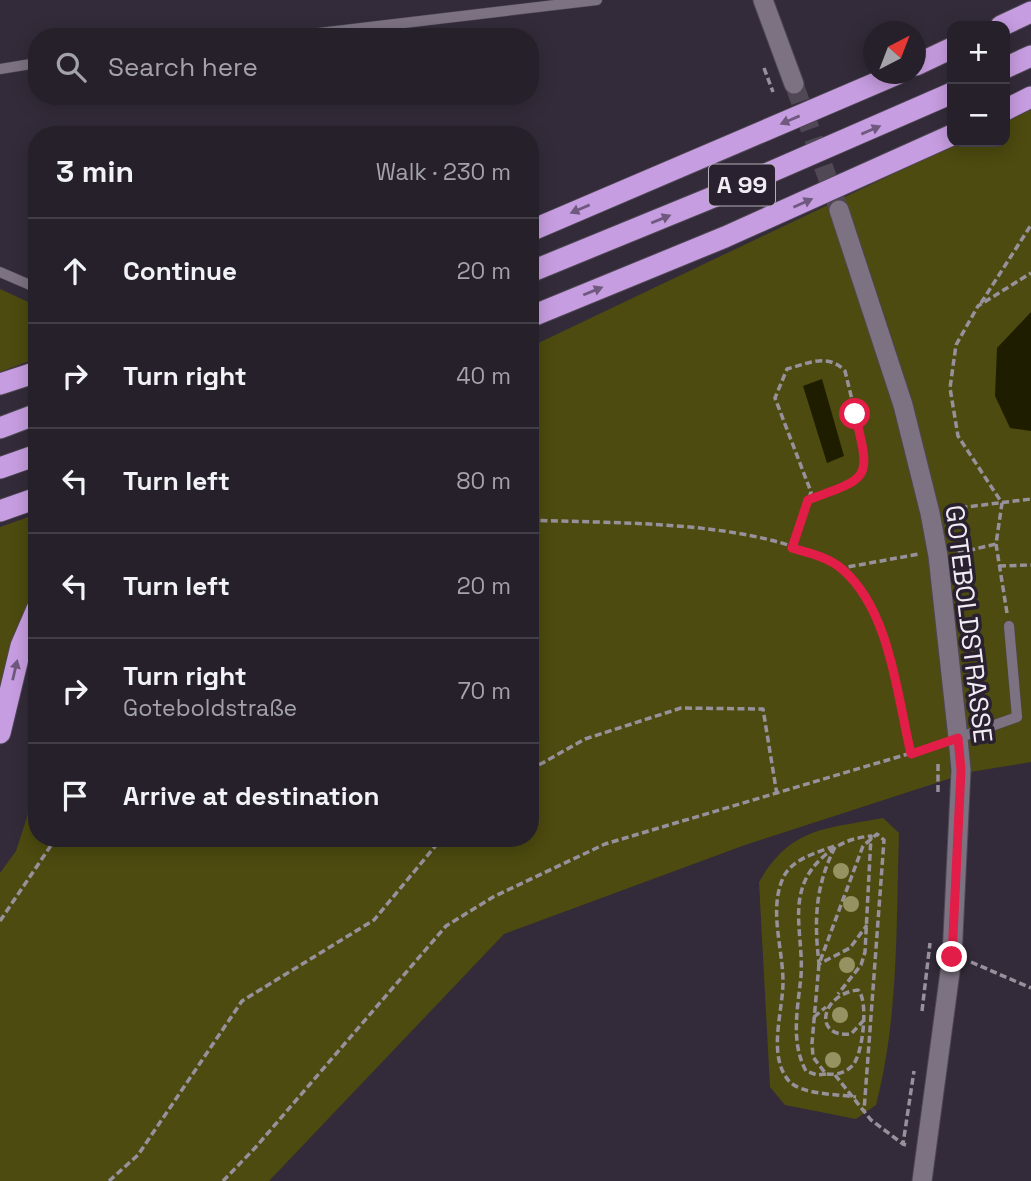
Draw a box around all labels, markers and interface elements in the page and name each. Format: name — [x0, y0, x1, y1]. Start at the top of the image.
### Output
north arrow — [863, 21, 926, 84]
map controls — [947, 21, 1010, 147]
button: + — [947, 21, 1010, 84]
search box — [28, 28, 539, 105]
icon: search — [52, 48, 90, 86]
text: Search here — [108, 50, 258, 84]
button: − — [947, 84, 1010, 147]
one-way arrow — [780, 114, 800, 126]
one-way arrow — [861, 124, 881, 136]
text: 3 min — [56, 152, 134, 191]
text: Walk · 230 m — [376, 157, 511, 187]
road number: A 99 — [709, 164, 775, 205]
one-way arrow — [793, 197, 813, 209]
one-way arrow — [570, 204, 591, 215]
one-way arrow — [651, 213, 672, 224]
icon: ahead — [56, 252, 94, 290]
text: Continue — [123, 254, 237, 288]
text: 20 m — [457, 256, 511, 286]
one-way arrow — [583, 285, 604, 296]
icon: right — [56, 357, 94, 395]
text: Turn right — [123, 359, 247, 393]
text: 40 m — [456, 361, 511, 391]
route start — [839, 398, 870, 429]
icon: left — [56, 462, 94, 500]
text: Turn left — [123, 464, 230, 498]
text: 80 m — [456, 466, 511, 496]
street label: GOTEBOLDSTRASSE — [938, 503, 1000, 745]
icon: left — [56, 567, 94, 605]
text: Turn left — [123, 569, 230, 603]
text: 20 m — [457, 571, 511, 601]
one-way arrow — [10, 658, 21, 680]
text: Turn right — [123, 659, 247, 693]
icon: right — [56, 672, 94, 710]
text: 70 m — [458, 676, 511, 706]
text: Goteboldstraße — [123, 693, 297, 723]
icon: arrive — [56, 777, 94, 815]
text: Arrive at destination — [123, 779, 380, 813]
route end — [936, 941, 967, 972]

